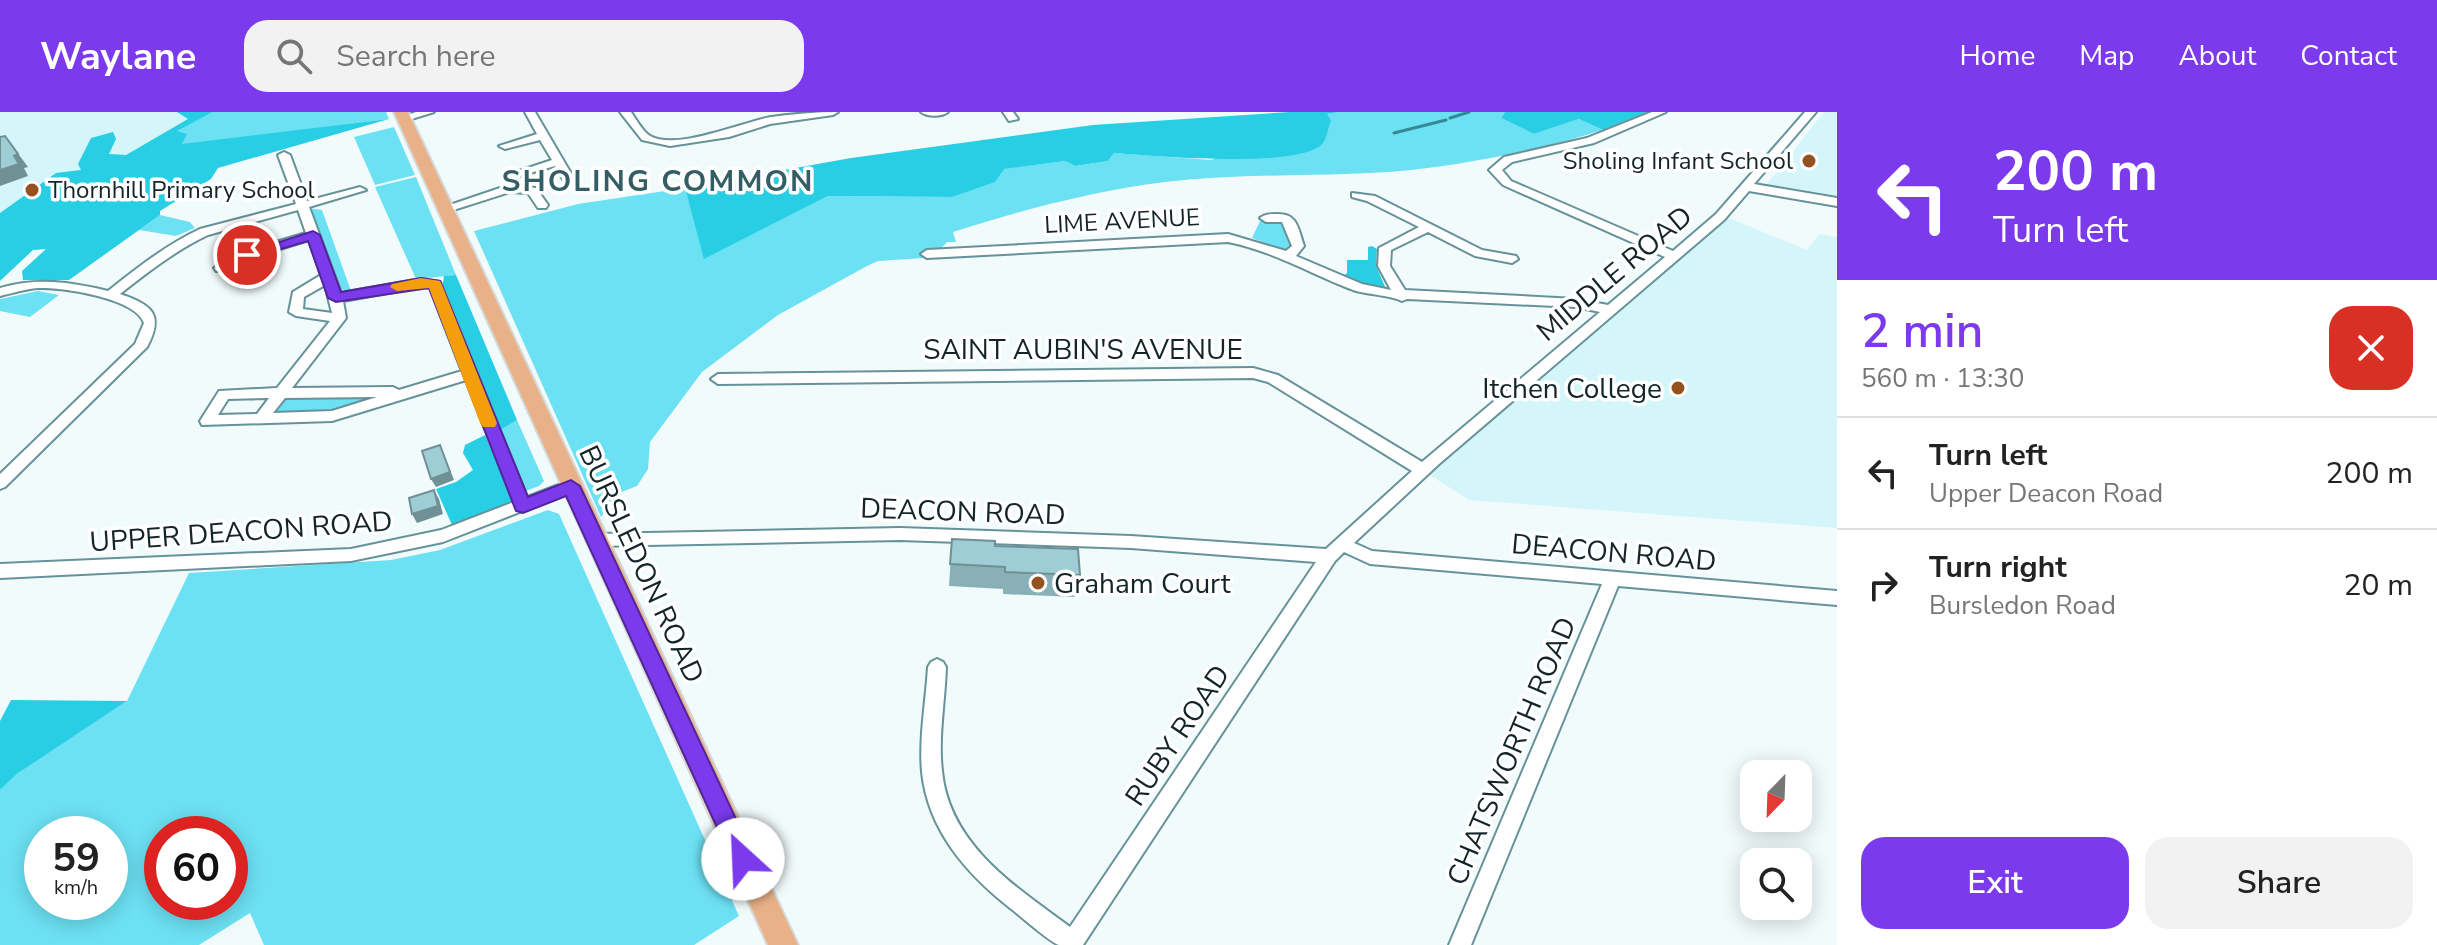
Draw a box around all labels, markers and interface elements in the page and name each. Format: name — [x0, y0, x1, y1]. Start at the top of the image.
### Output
search box — [244, 20, 804, 92]
text: Waylane — [40, 31, 196, 82]
icon: search — [272, 34, 316, 78]
text: Search here — [336, 36, 495, 77]
text: Home — [1960, 37, 2035, 75]
text: Map — [2079, 37, 2134, 75]
text: About — [2178, 37, 2256, 75]
text: Contact — [2300, 37, 2397, 75]
text: 200 m — [1993, 133, 2158, 210]
icon: left — [1861, 144, 1965, 248]
place label: Sholing Infant School — [1563, 145, 1793, 177]
marker: Sholing Infant School — [1800, 152, 1818, 170]
district label: SHOLING COMMON — [502, 161, 814, 202]
place label: Thornhill Primary School — [48, 174, 315, 206]
marker: Thornhill Primary School — [23, 181, 41, 199]
street label: MIDDLE ROAD — [1529, 197, 1701, 350]
street label: LIME AVENUE — [1043, 201, 1201, 241]
text: Turn left — [1993, 206, 2128, 255]
pin — [213, 221, 281, 289]
icon: arrive — [225, 233, 269, 277]
text: 2 min — [1861, 298, 1983, 364]
button: close — [2329, 306, 2413, 390]
street label: SAINT AUBIN'S AVENUE — [923, 331, 1243, 369]
text: 560 m · 13:30 — [1861, 361, 2024, 396]
place label: Itchen College — [1482, 370, 1662, 408]
marker: Itchen College — [1669, 379, 1687, 397]
text: Turn left — [1929, 435, 2047, 476]
street label: BURSLEDON ROAD — [569, 440, 713, 689]
icon: left — [1861, 451, 1905, 495]
text: 200 m — [2326, 453, 2413, 494]
text: Upper Deacon Road — [1929, 476, 2163, 511]
street label: DEACON ROAD — [860, 489, 1066, 535]
street label: UPPER DEACON ROAD — [88, 502, 394, 562]
street label: DEACON ROAD — [1510, 525, 1718, 581]
text: Turn right — [1929, 547, 2067, 588]
icon: right — [1861, 563, 1905, 607]
place label: Graham Court — [1054, 565, 1231, 603]
text: 20 m — [2344, 565, 2413, 606]
marker: Graham Court — [1029, 574, 1047, 592]
text: Bursledon Road — [1929, 588, 2116, 623]
street label: CHATSWORTH ROAD — [1438, 612, 1586, 891]
street label: RUBY ROAD — [1117, 658, 1239, 814]
north arrow — [1740, 760, 1812, 832]
map controls — [1740, 760, 1812, 920]
speed limit sign: 60 — [144, 816, 248, 920]
position arrow — [701, 817, 785, 901]
text: 59 — [52, 831, 100, 885]
button: Exit — [1861, 837, 2129, 929]
button: Share — [2145, 837, 2413, 929]
button: search — [1740, 848, 1812, 920]
text: km/h — [54, 874, 98, 901]

